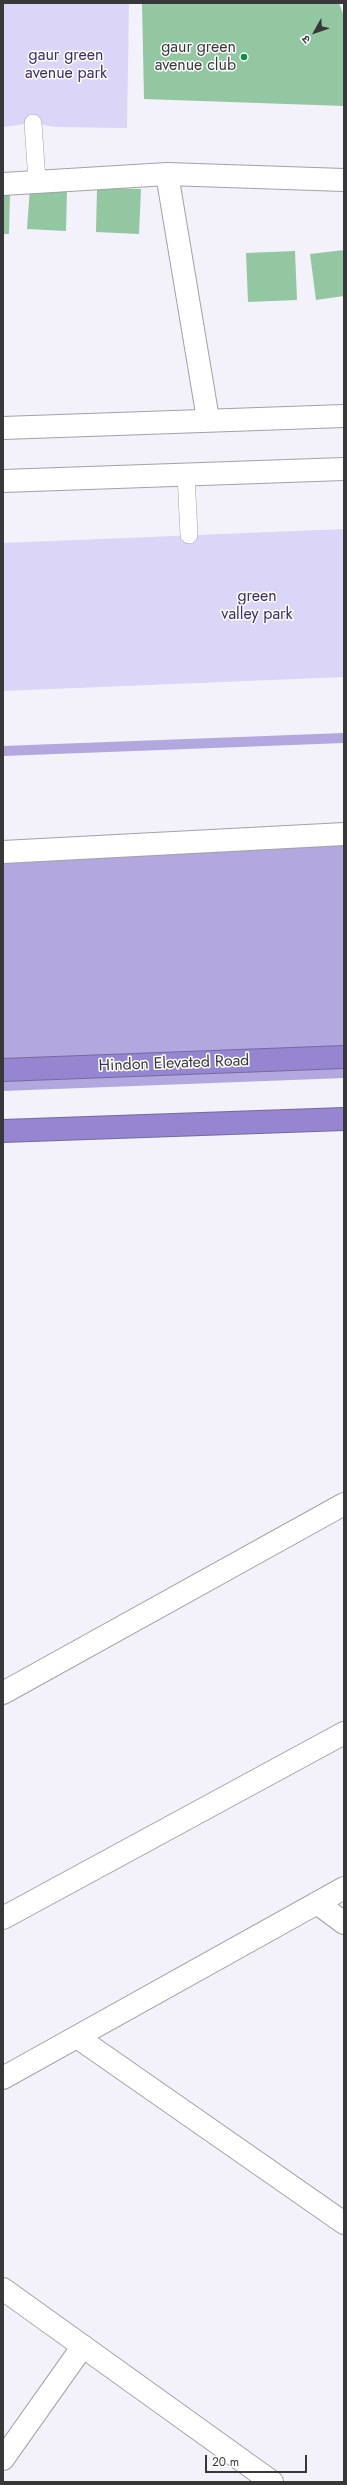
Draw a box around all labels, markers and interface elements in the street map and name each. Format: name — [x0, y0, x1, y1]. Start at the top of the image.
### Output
north arrow — [295, 12, 335, 52]
text: उ — [298, 32, 314, 47]
place label: gaur green avenue club — [155, 38, 236, 76]
park label: gaur green avenue park — [25, 46, 107, 84]
marker: gaur green avenue club — [239, 52, 249, 62]
park label: green valley park — [221, 587, 293, 625]
street label: Hindon Elevated Road — [98, 1052, 250, 1076]
scale bar — [207, 2447, 309, 2473]
text: 20 m — [212, 2453, 239, 2471]

